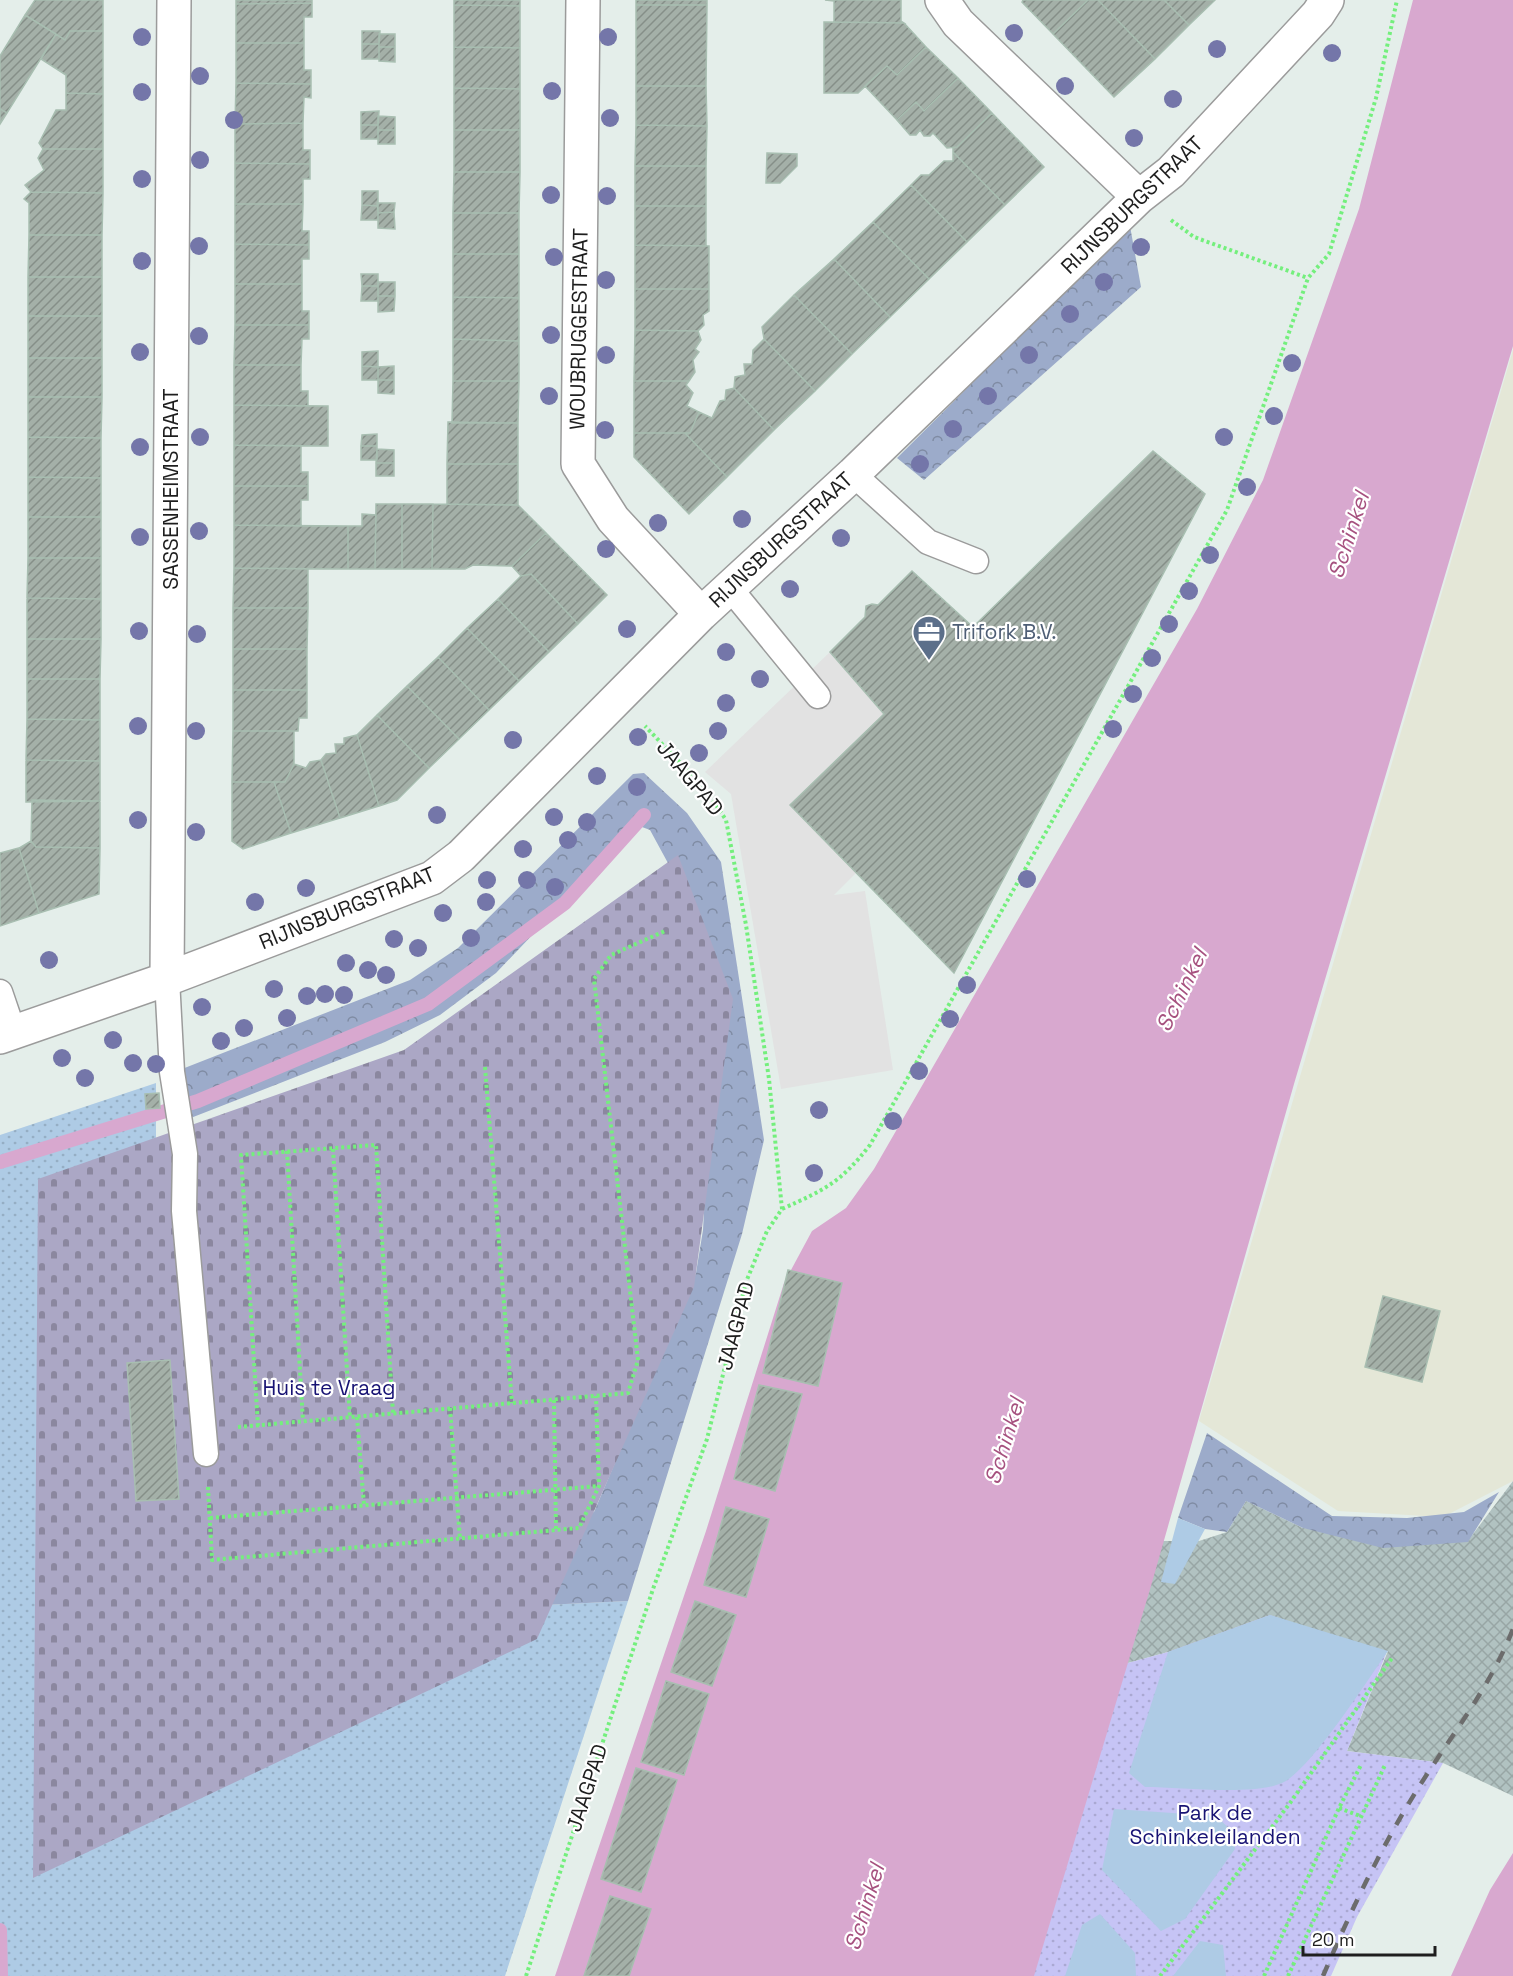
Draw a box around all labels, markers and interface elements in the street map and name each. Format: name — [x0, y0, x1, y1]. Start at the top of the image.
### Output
street label: RIJNSBURGSTRAAT — [1055, 130, 1209, 280]
street label: WOUBRUGGESTRAAT — [563, 228, 594, 430]
street label: SASSENHEIMSTRAAT — [157, 388, 184, 590]
street label: RIJNSBURGSTRAAT — [703, 466, 858, 613]
water label: Schinkel — [1321, 486, 1376, 581]
office icon: Trifork B.V. — [911, 614, 947, 661]
place label: Trifork B.V. — [952, 618, 1056, 645]
street label: JAAGPAD — [651, 734, 730, 821]
street label: RIJNSBURGSTRAAT — [255, 860, 439, 955]
water label: Schinkel — [1149, 942, 1214, 1036]
street label: JAAGPAD — [711, 1279, 760, 1373]
park label: Huis te Vraag — [263, 1374, 395, 1401]
water label: Schinkel — [978, 1392, 1031, 1487]
street label: JAAGPAD — [560, 1741, 613, 1835]
park label: Park de Schinkeleilanden — [1129, 1799, 1301, 1850]
water label: Schinkel — [838, 1858, 891, 1953]
scale bar — [1303, 1919, 1435, 1957]
text: 20 m — [1312, 1928, 1355, 1951]

